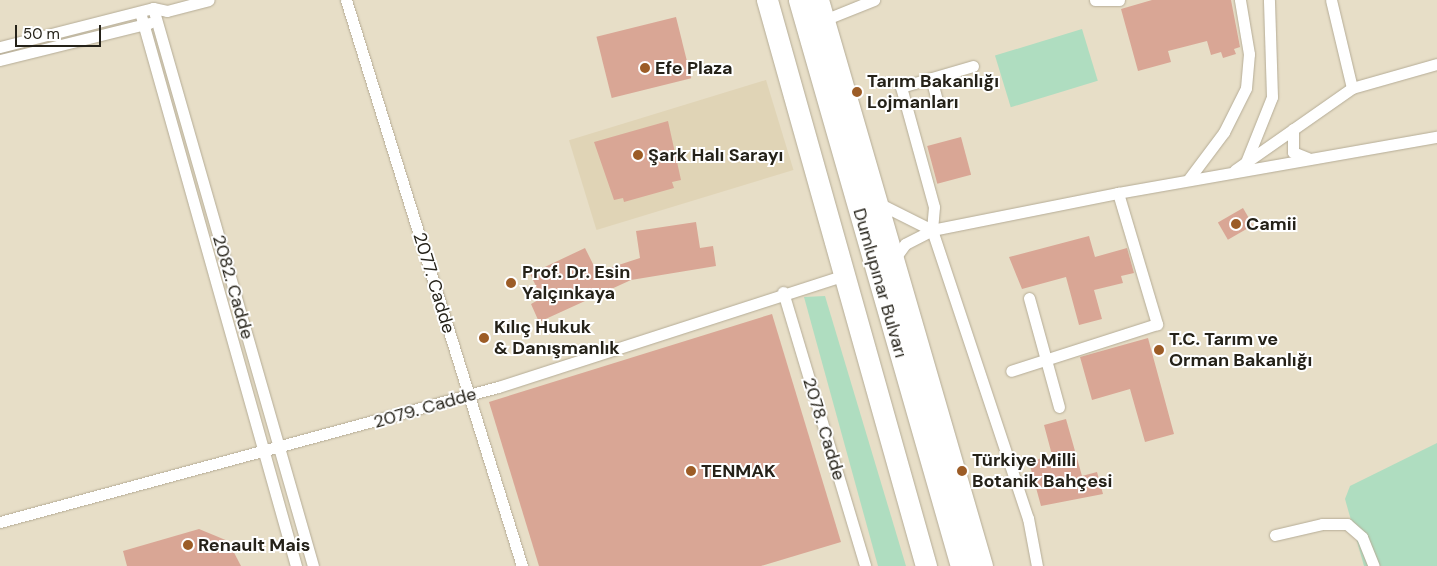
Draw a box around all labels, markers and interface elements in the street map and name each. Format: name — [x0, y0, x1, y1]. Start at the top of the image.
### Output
scale bar — [18, 15, 104, 47]
text: 50 m — [23, 24, 60, 44]
place label: Efe Plaza — [655, 57, 733, 79]
marker: Efe Plaza — [639, 62, 651, 74]
place label: Tarım Bakanlığı Lojmanları — [867, 71, 999, 114]
marker: Tarım Bakanlığı Lojmanları — [851, 86, 863, 98]
place label: Şark Halı Sarayı — [648, 144, 783, 166]
marker: Şark Halı Sarayı — [632, 149, 644, 161]
street label: Dumlupınar Bulvarı — [848, 206, 912, 360]
place label: Camii — [1246, 213, 1297, 235]
marker: Camii — [1230, 218, 1242, 230]
street label: 2077. Cadde — [408, 230, 460, 336]
street label: 2082. Cadde — [208, 232, 258, 342]
place label: Prof. Dr. Esin Yalçınkaya — [522, 262, 630, 304]
marker: Prof. Dr. Esin Yalçınkaya — [504, 276, 518, 290]
place label: Kılıç Hukuk & Danışmanlık — [494, 317, 620, 359]
place label: T.C. Tarım ve Orman Bakanlığı — [1169, 329, 1312, 372]
marker: Kılıç Hukuk & Danışmanlık — [478, 332, 490, 344]
marker: T.C. Tarım ve Orman Bakanlığı — [1153, 344, 1165, 356]
street label: 2078. Cadde — [798, 375, 850, 483]
street label: 2079. Cadde — [371, 383, 479, 433]
place label: Türkiye Milli Botanik Bahçesi — [972, 450, 1113, 492]
place label: TENMAK — [701, 460, 776, 482]
marker: TENMAK — [685, 465, 697, 477]
marker: Türkiye Milli Botanik Bahçesi — [956, 465, 968, 477]
place label: Renault Mais — [198, 534, 310, 556]
marker: Renault Mais — [182, 539, 194, 551]

